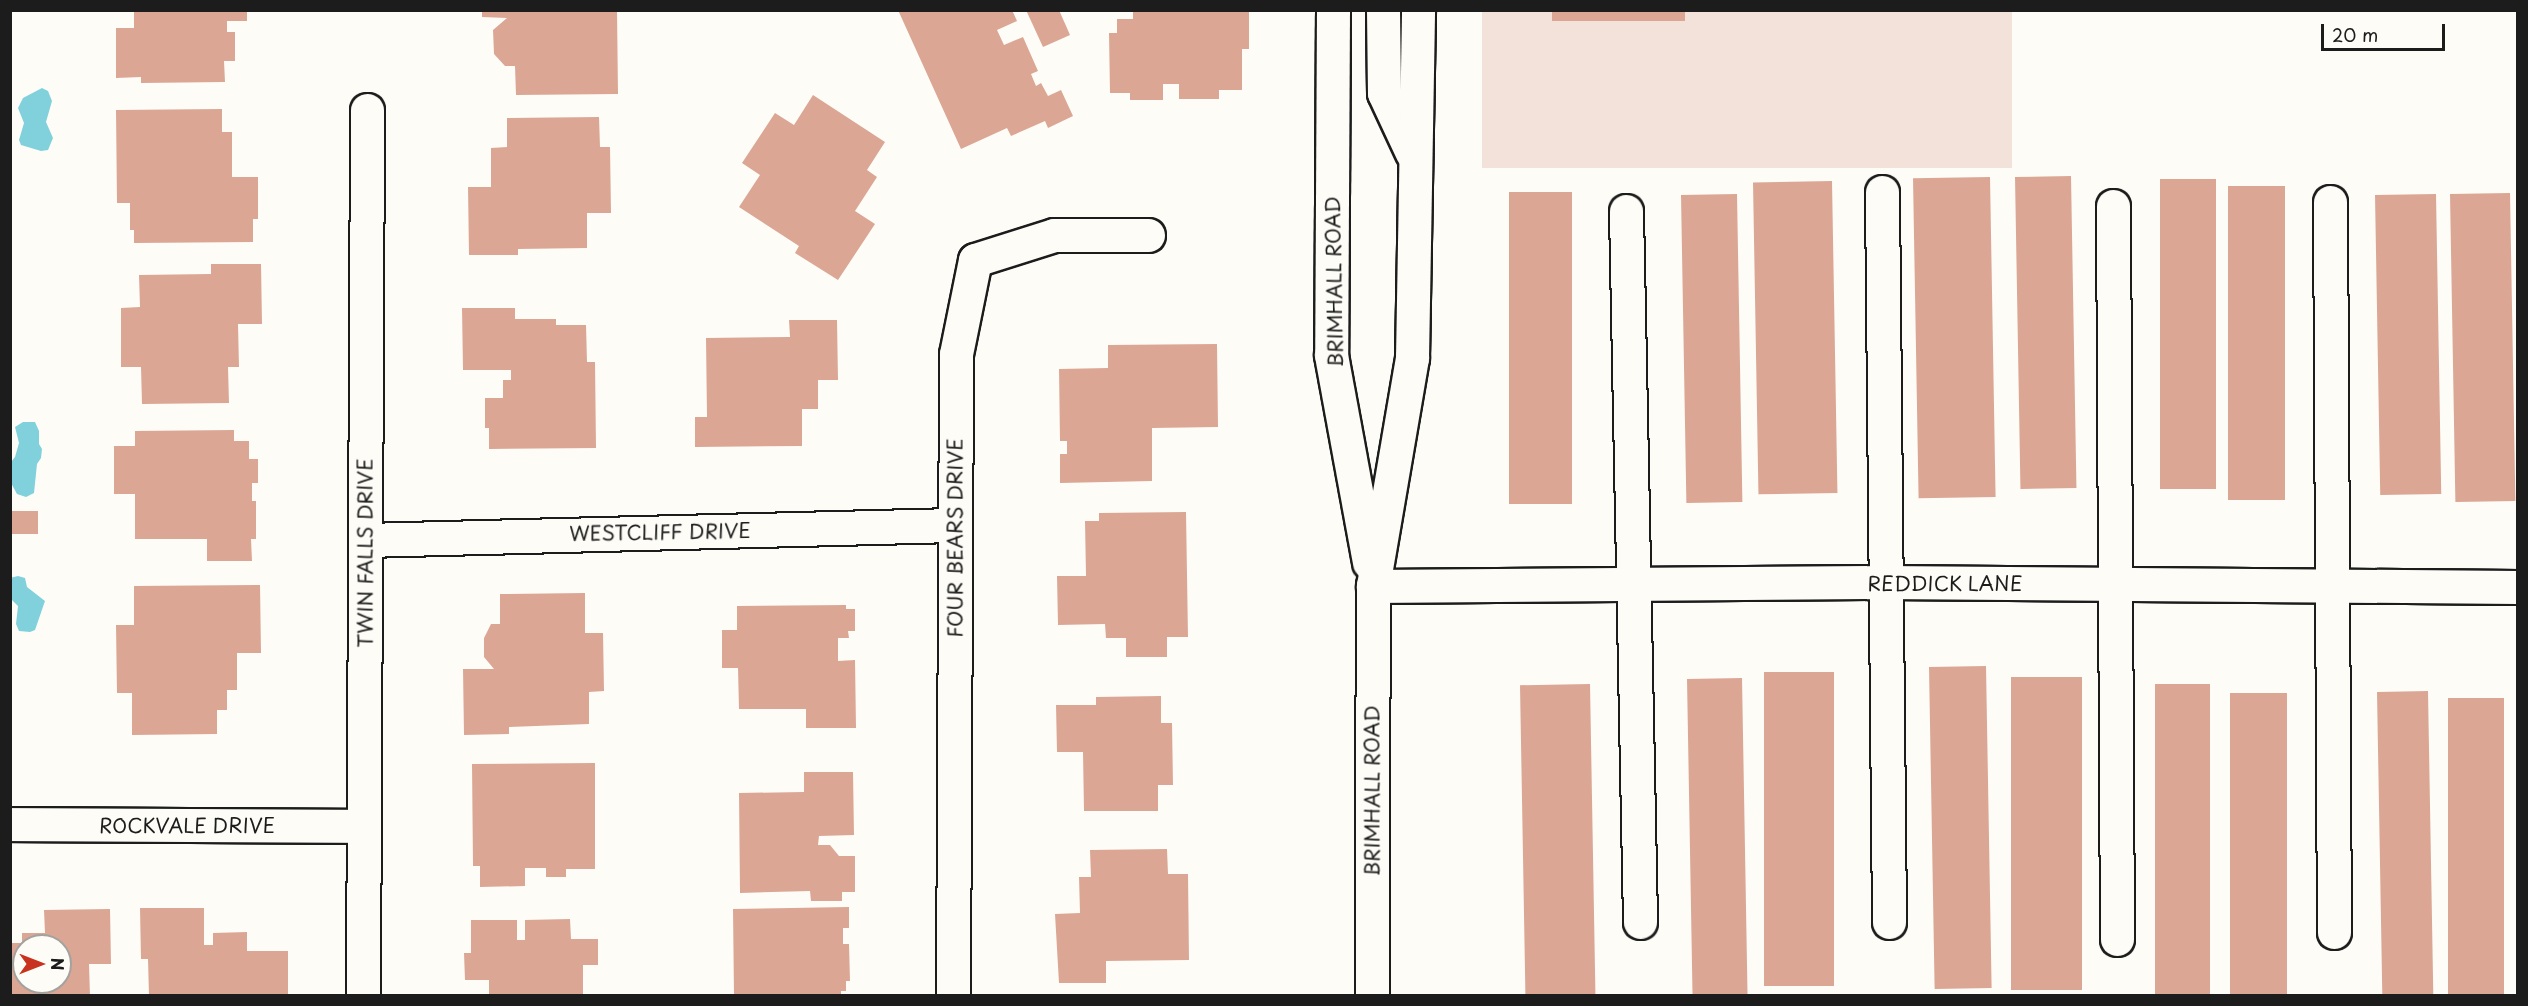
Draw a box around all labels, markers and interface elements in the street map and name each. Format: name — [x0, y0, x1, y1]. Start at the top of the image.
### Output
scale bar — [2324, 12, 2448, 50]
text: 20 m — [2332, 21, 2378, 48]
street label: BRIMHALL ROAD — [1320, 195, 1348, 369]
street label: FOUR BEARS DRIVE — [943, 438, 967, 638]
street label: TWIN FALLS DRIVE — [353, 458, 377, 648]
street label: WESTCLIFF DRIVE — [569, 518, 751, 546]
street label: REDDICK LANE — [1867, 571, 2023, 595]
street label: BRIMHALL ROAD — [1360, 704, 1384, 878]
street label: ROCKVALE DRIVE — [99, 813, 275, 837]
north arrow — [12, 934, 72, 994]
text: N — [46, 958, 70, 970]

